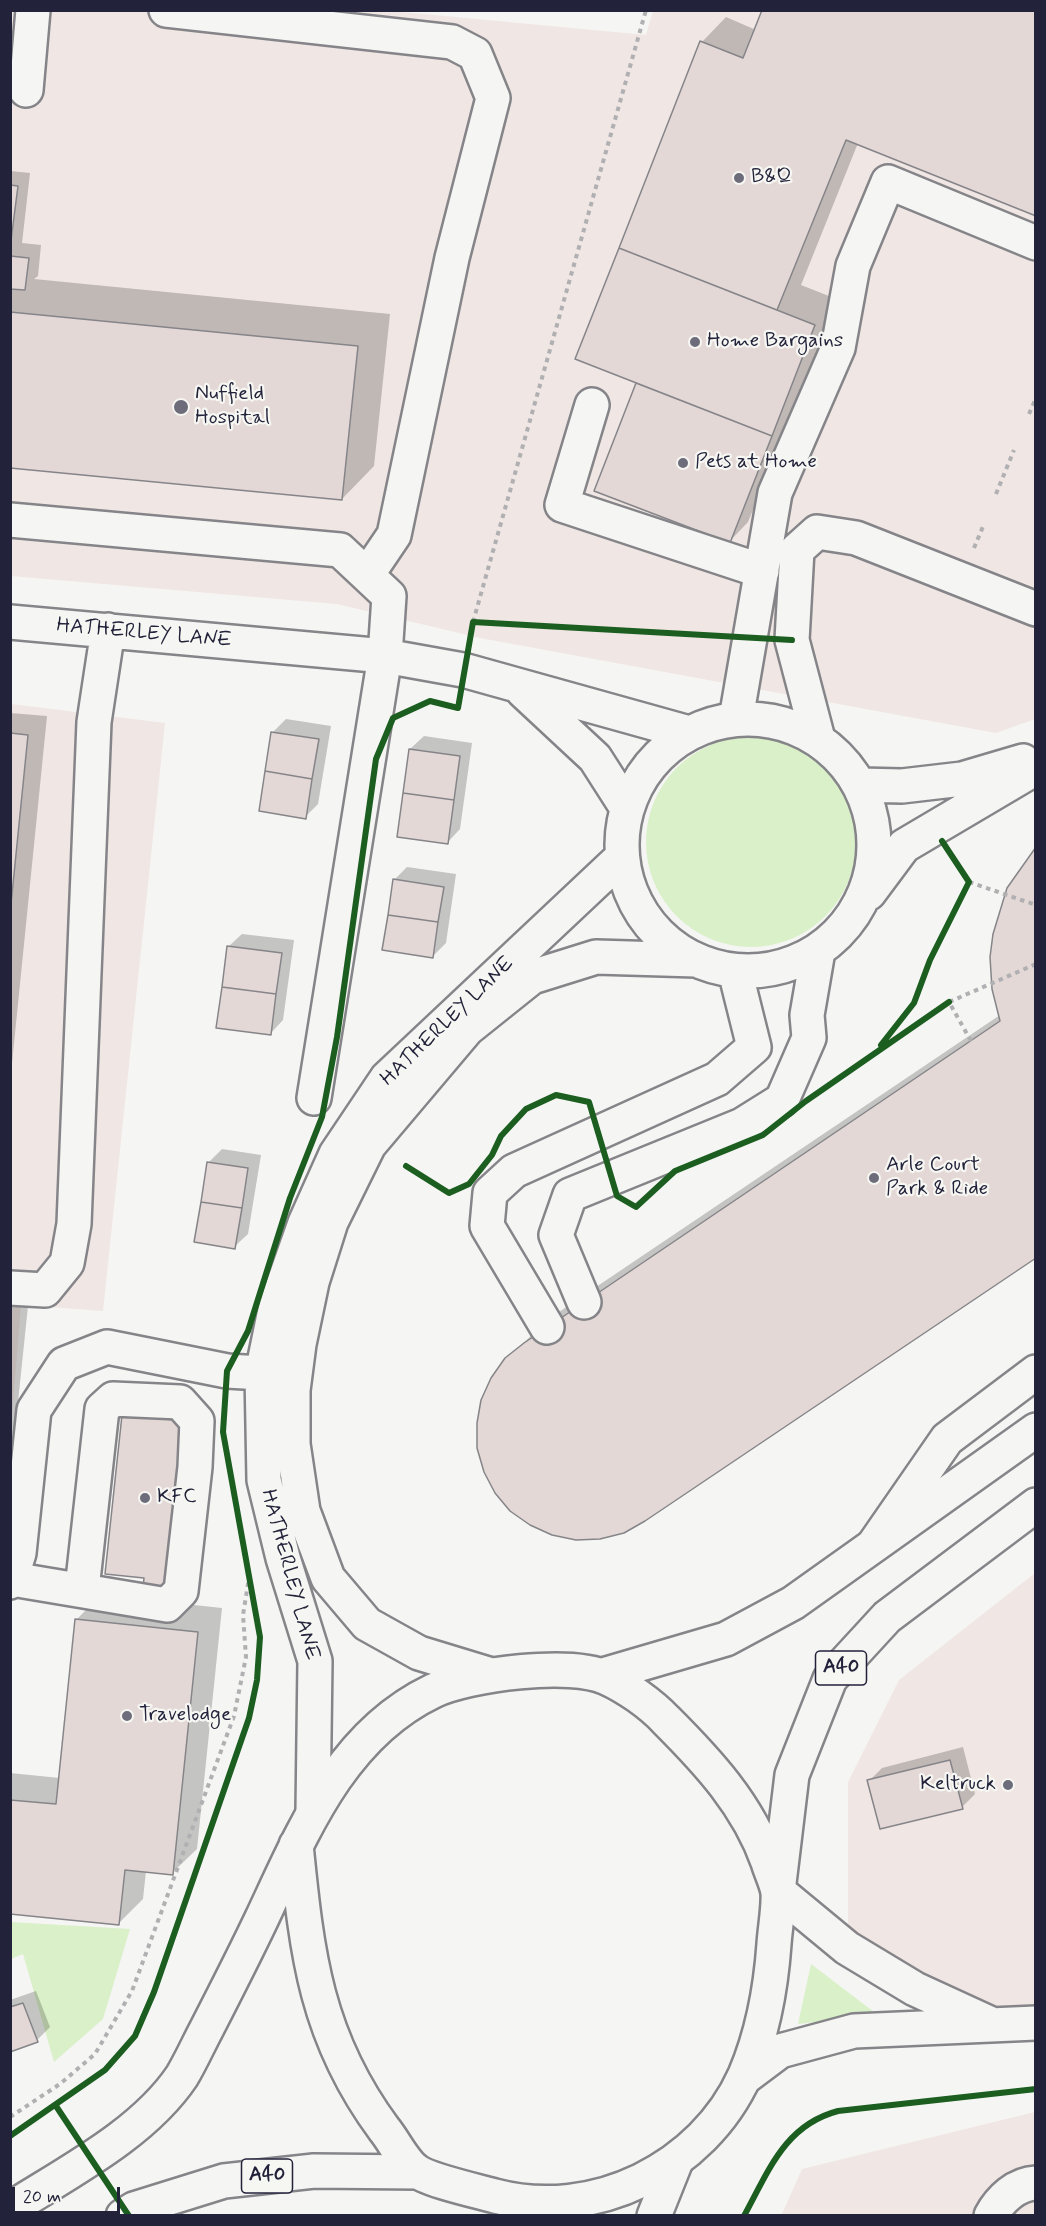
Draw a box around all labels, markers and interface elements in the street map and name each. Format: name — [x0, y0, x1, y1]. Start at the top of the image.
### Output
place label: B&Q — [751, 165, 792, 191]
marker: B&Q — [732, 171, 746, 185]
place label: Home Bargains — [707, 329, 843, 355]
marker: Home Bargains — [688, 335, 702, 349]
place label: Nuffield Hospital — [195, 382, 270, 432]
marker: Nuffield Hospital — [172, 398, 190, 416]
place label: Pets at Home — [695, 450, 817, 476]
marker: Pets at Home — [676, 456, 690, 470]
street label: HATHERLEY LANE — [55, 614, 233, 654]
street label: HATHERLEY LANE — [376, 952, 520, 1092]
place label: Arle Court Park & Ride — [886, 1153, 988, 1203]
marker: Arle Court Park & Ride — [867, 1171, 881, 1185]
place label: KFC — [157, 1485, 197, 1511]
street label: HATHERLEY LANE — [254, 1487, 324, 1663]
marker: KFC — [138, 1491, 152, 1505]
road number: A40 — [816, 1651, 866, 1685]
place label: Travelodge — [139, 1703, 231, 1729]
marker: Travelodge — [120, 1709, 134, 1723]
place label: Keltruck — [920, 1772, 996, 1798]
marker: Keltruck — [1001, 1778, 1015, 1792]
road number: A40 — [242, 2159, 292, 2193]
scale bar — [15, 2175, 123, 2213]
text: 20 m — [23, 2185, 61, 2209]

